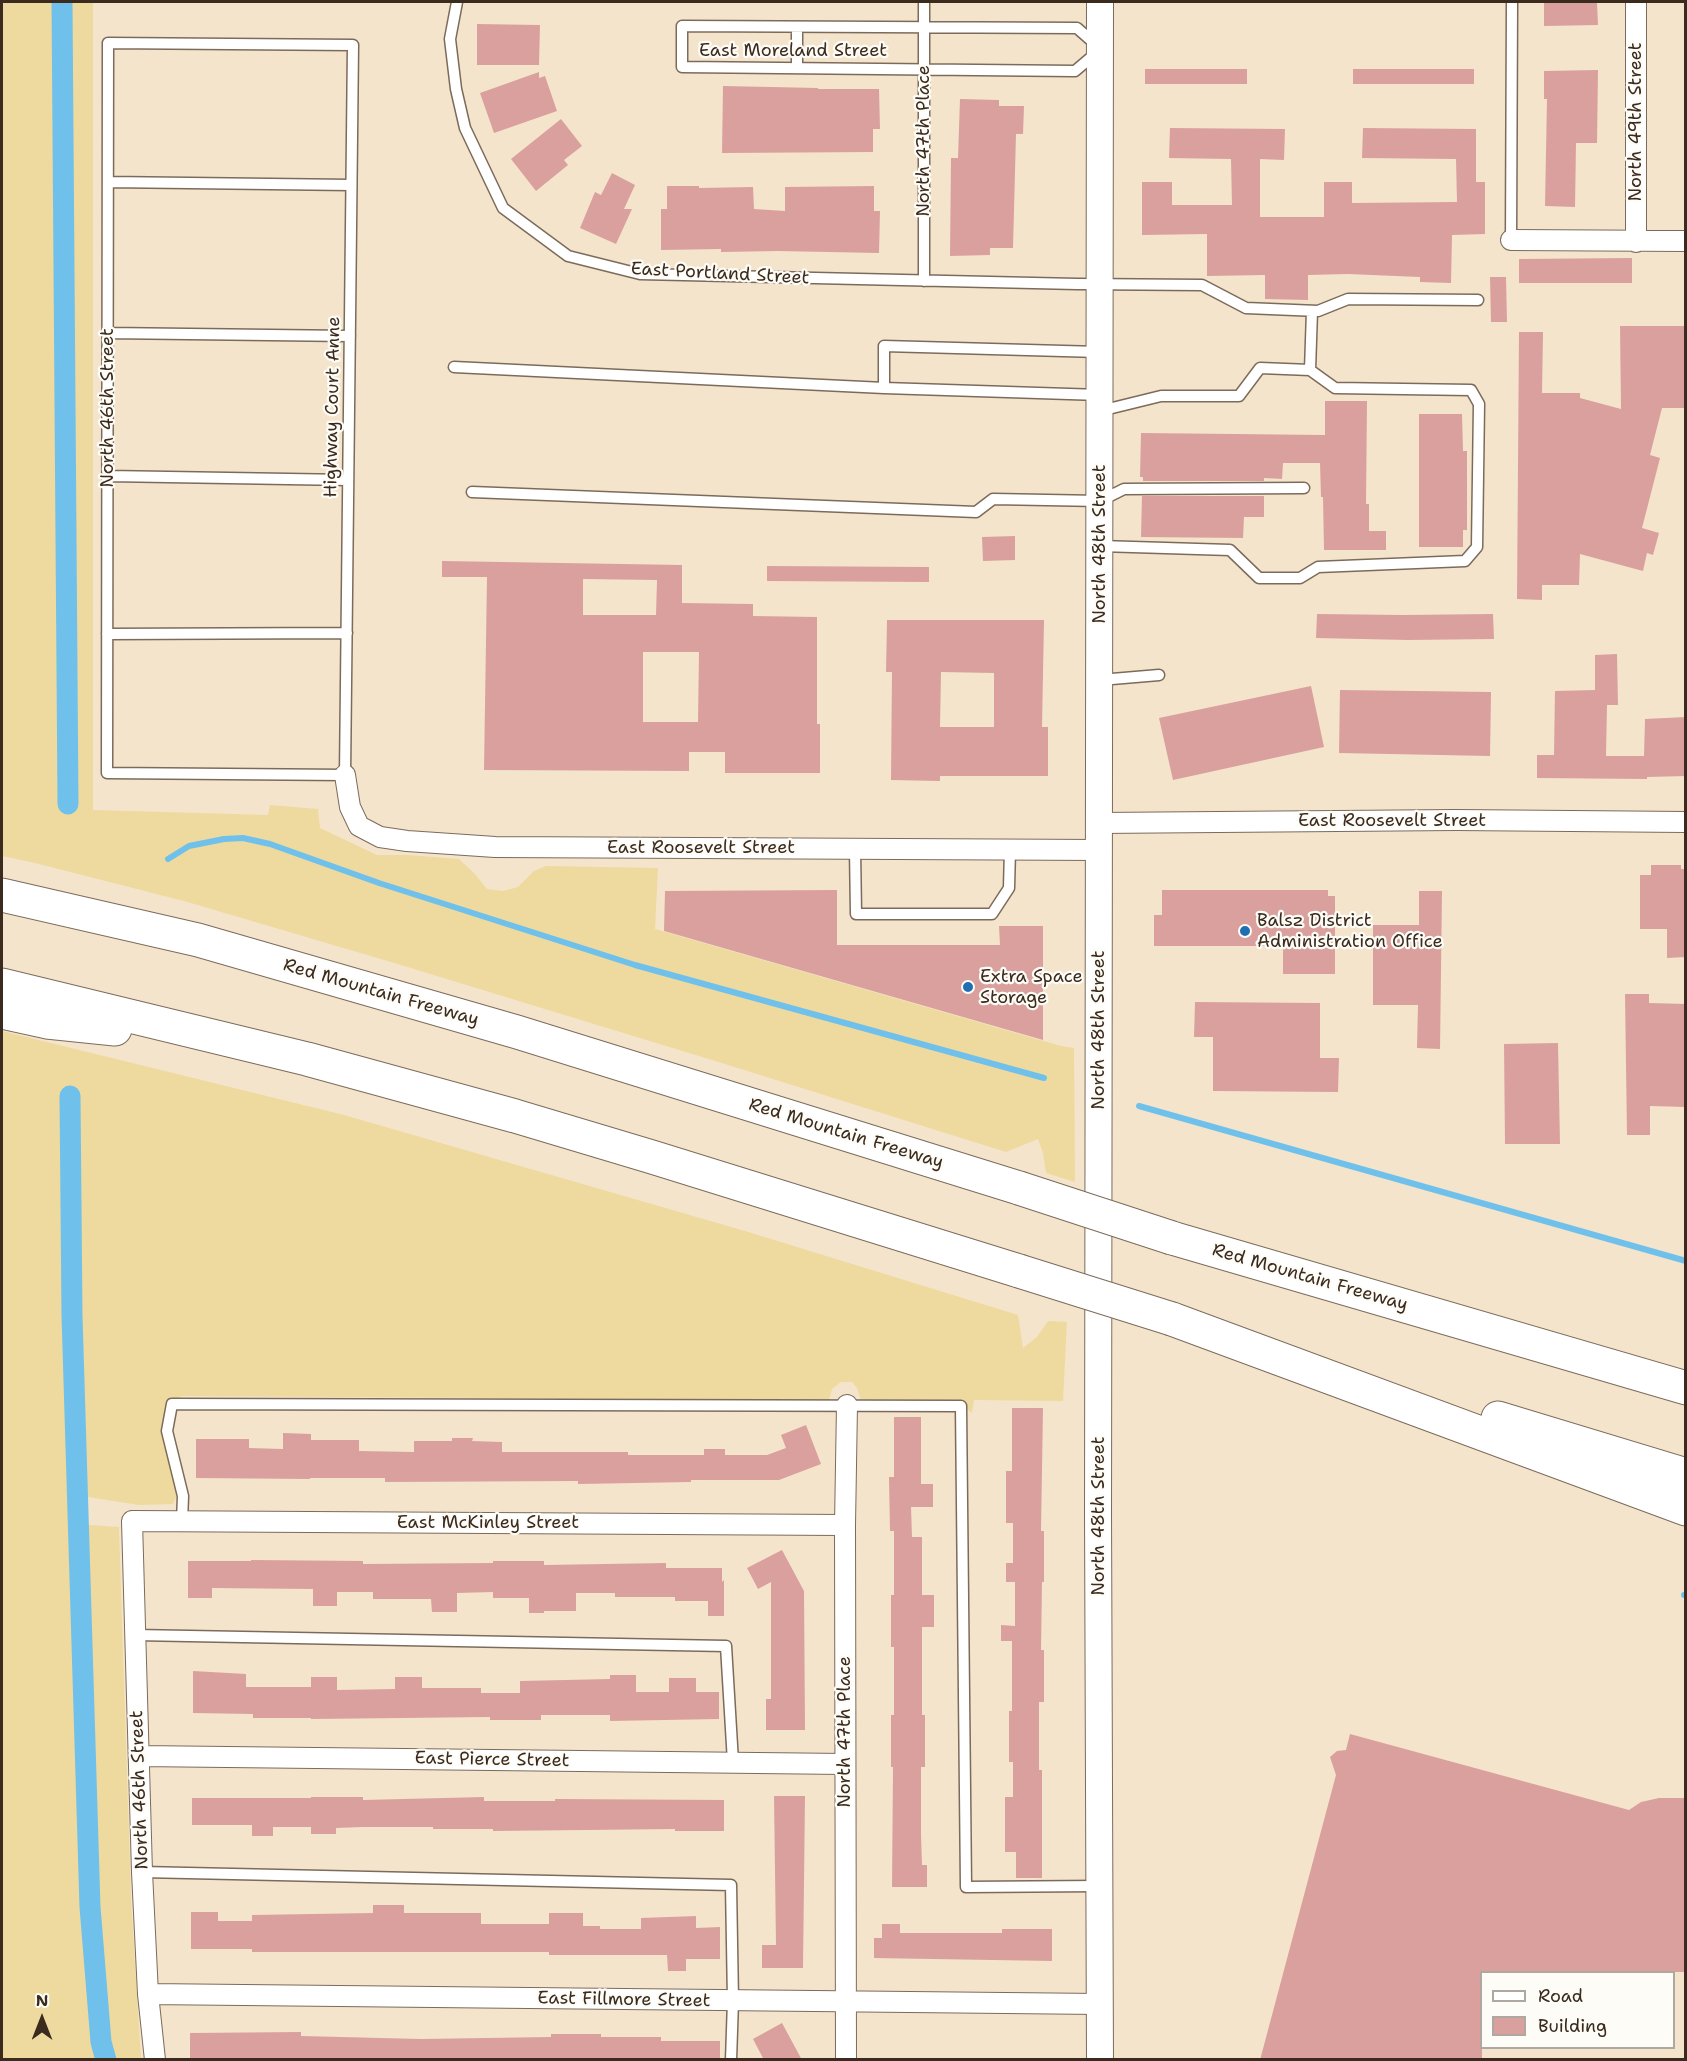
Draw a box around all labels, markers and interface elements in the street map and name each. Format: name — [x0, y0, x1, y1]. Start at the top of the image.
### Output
street label: East Moreland Street — [699, 40, 887, 62]
street label: North 49th Street — [1625, 42, 1647, 202]
street label: North 47th Place — [913, 65, 935, 217]
street label: East Portland Street — [630, 259, 810, 289]
street label: Highway Court Anne — [321, 316, 345, 498]
street label: North 46th Street — [97, 328, 119, 488]
street label: North 48th Street — [1089, 464, 1111, 624]
street label: East Roosevelt Street — [1298, 810, 1486, 832]
street label: East Roosevelt Street — [607, 837, 795, 859]
place label: Balsz District Administration Office — [1257, 910, 1443, 952]
marker: Balsz District Administration Office — [1238, 924, 1252, 938]
street label: North 48th Street — [1088, 950, 1110, 1110]
street label: Red Mountain Freeway — [281, 955, 481, 1031]
place label: Extra Space Storage — [980, 966, 1083, 1008]
marker: Extra Space Storage — [961, 980, 975, 994]
street label: Red Mountain Freeway — [746, 1094, 946, 1174]
street label: Red Mountain Freeway — [1210, 1240, 1410, 1316]
street label: North 48th Street — [1088, 1436, 1110, 1596]
street label: East McKinley Street — [397, 1512, 579, 1534]
street label: North 47th Place — [834, 1656, 856, 1808]
street label: North 46th Street — [126, 1710, 154, 1870]
street label: East Pierce Street — [414, 1748, 570, 1772]
legend — [1480, 1971, 1675, 2049]
text: Road — [1538, 1984, 1583, 2008]
street label: East Fillmore Street — [537, 1988, 711, 2012]
north arrow — [12, 1989, 72, 2049]
text: N — [36, 1990, 48, 2011]
text: Building — [1538, 2014, 1607, 2038]

